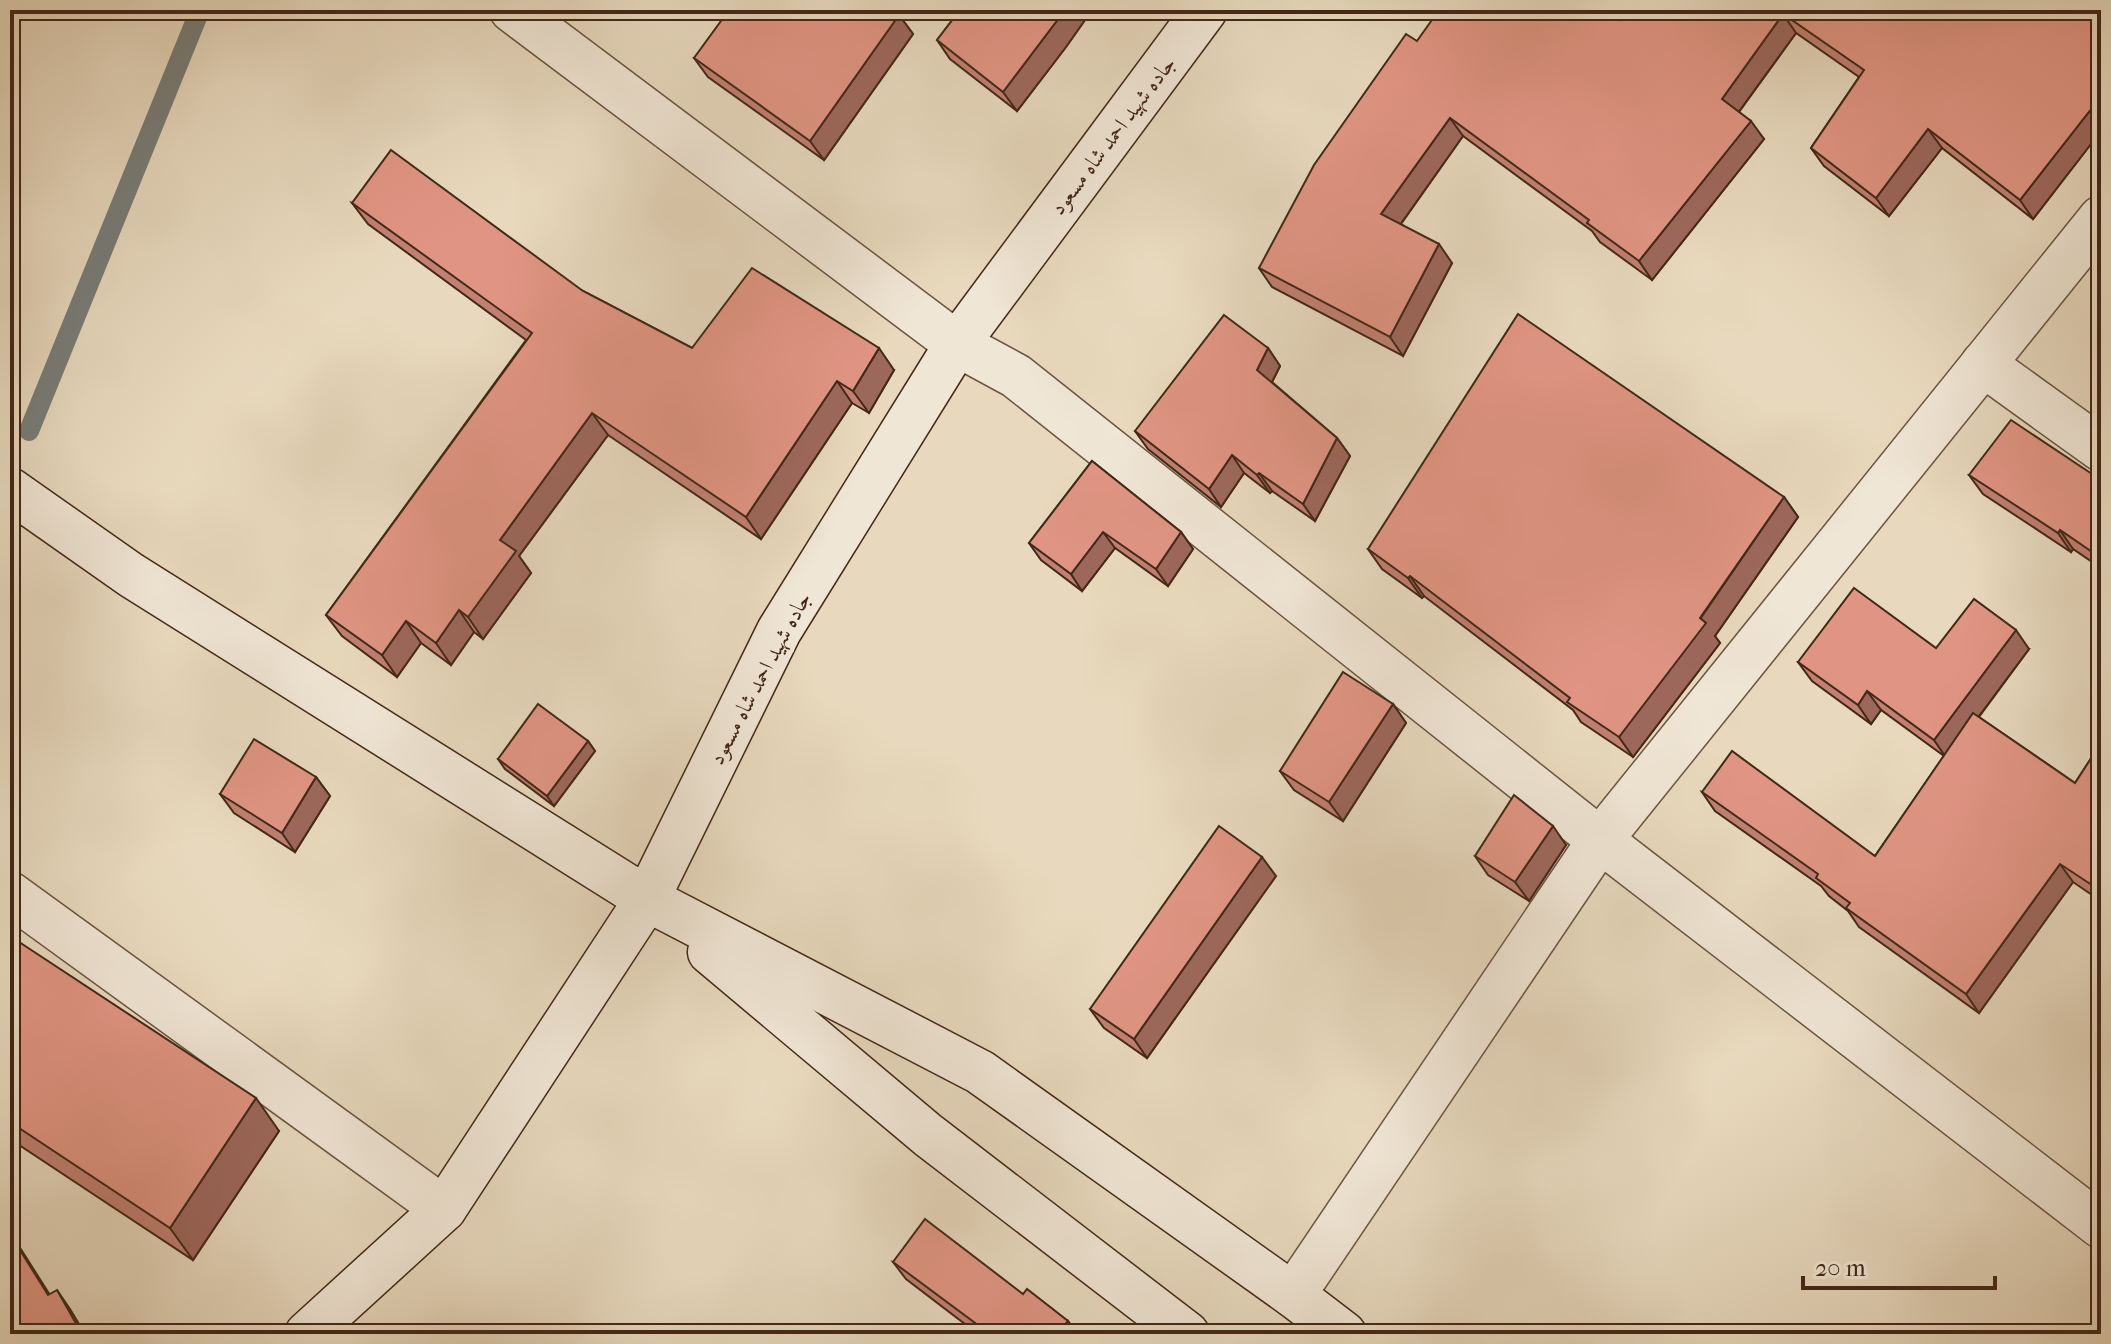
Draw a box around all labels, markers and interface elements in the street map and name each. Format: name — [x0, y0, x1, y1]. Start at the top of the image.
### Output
street label: جاده شهيد احمد شاه مسعود — [1045, 51, 1182, 221]
street label: جاده شهيد احمد شاه مسعود — [703, 588, 817, 770]
scale bar — [1803, 1240, 1995, 1290]
text: 20 m — [1815, 1254, 1866, 1282]

